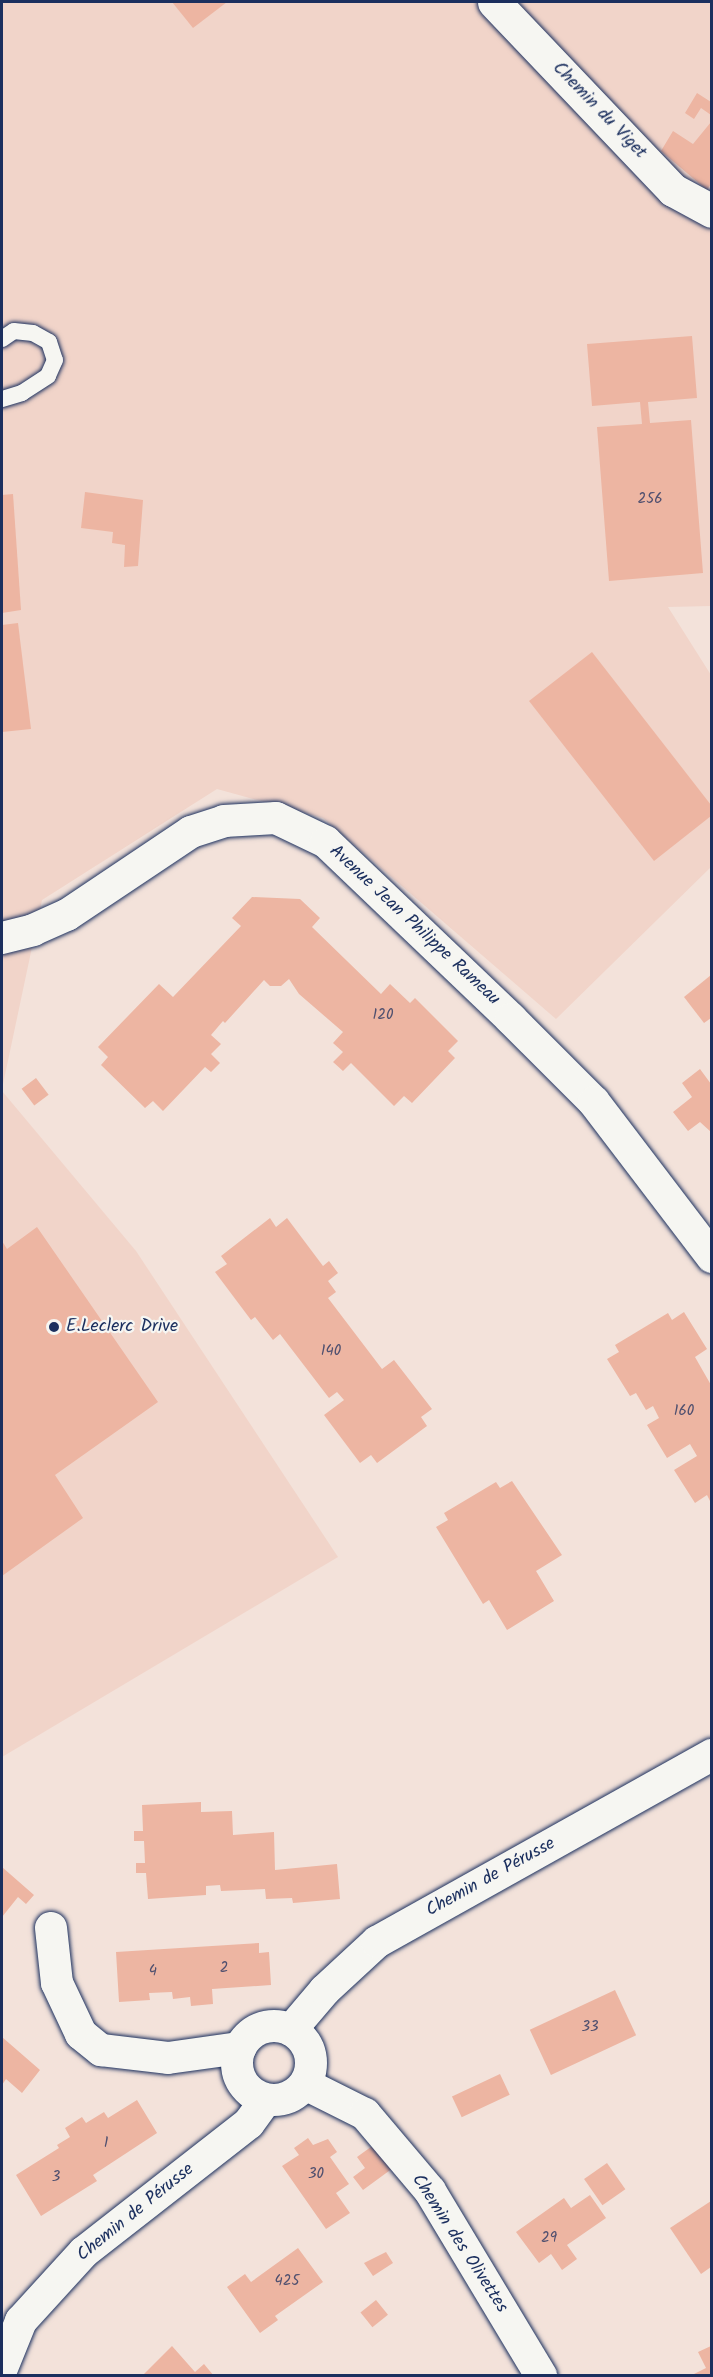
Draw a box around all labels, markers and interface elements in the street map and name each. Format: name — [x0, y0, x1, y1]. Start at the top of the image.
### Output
street label: Chemin du Viget — [547, 58, 651, 164]
house number: 256 — [637, 491, 663, 509]
street label: Avenue Jean Philippe Rameau — [324, 841, 504, 1011]
house number: 120 — [373, 1007, 393, 1025]
place label: E.Leclerc Drive — [66, 1316, 178, 1338]
marker: E.Leclerc Drive — [47, 1320, 61, 1334]
house number: 140 — [321, 1343, 341, 1361]
house number: 160 — [674, 1403, 694, 1421]
street label: Chemin de Pérusse — [423, 1834, 559, 1922]
house number: 2 — [220, 1960, 228, 1978]
house number: 4 — [149, 1963, 157, 1981]
house number: 33 — [581, 2019, 599, 2037]
house number: 1 — [104, 2135, 108, 2153]
street label: Chemin de Pérusse — [73, 2159, 199, 2267]
house number: 30 — [308, 2166, 324, 2184]
house number: 3 — [52, 2169, 60, 2187]
street label: Chemin des Olivettes — [406, 2171, 512, 2317]
house number: 29 — [541, 2230, 557, 2248]
house number: 425 — [274, 2273, 300, 2291]

